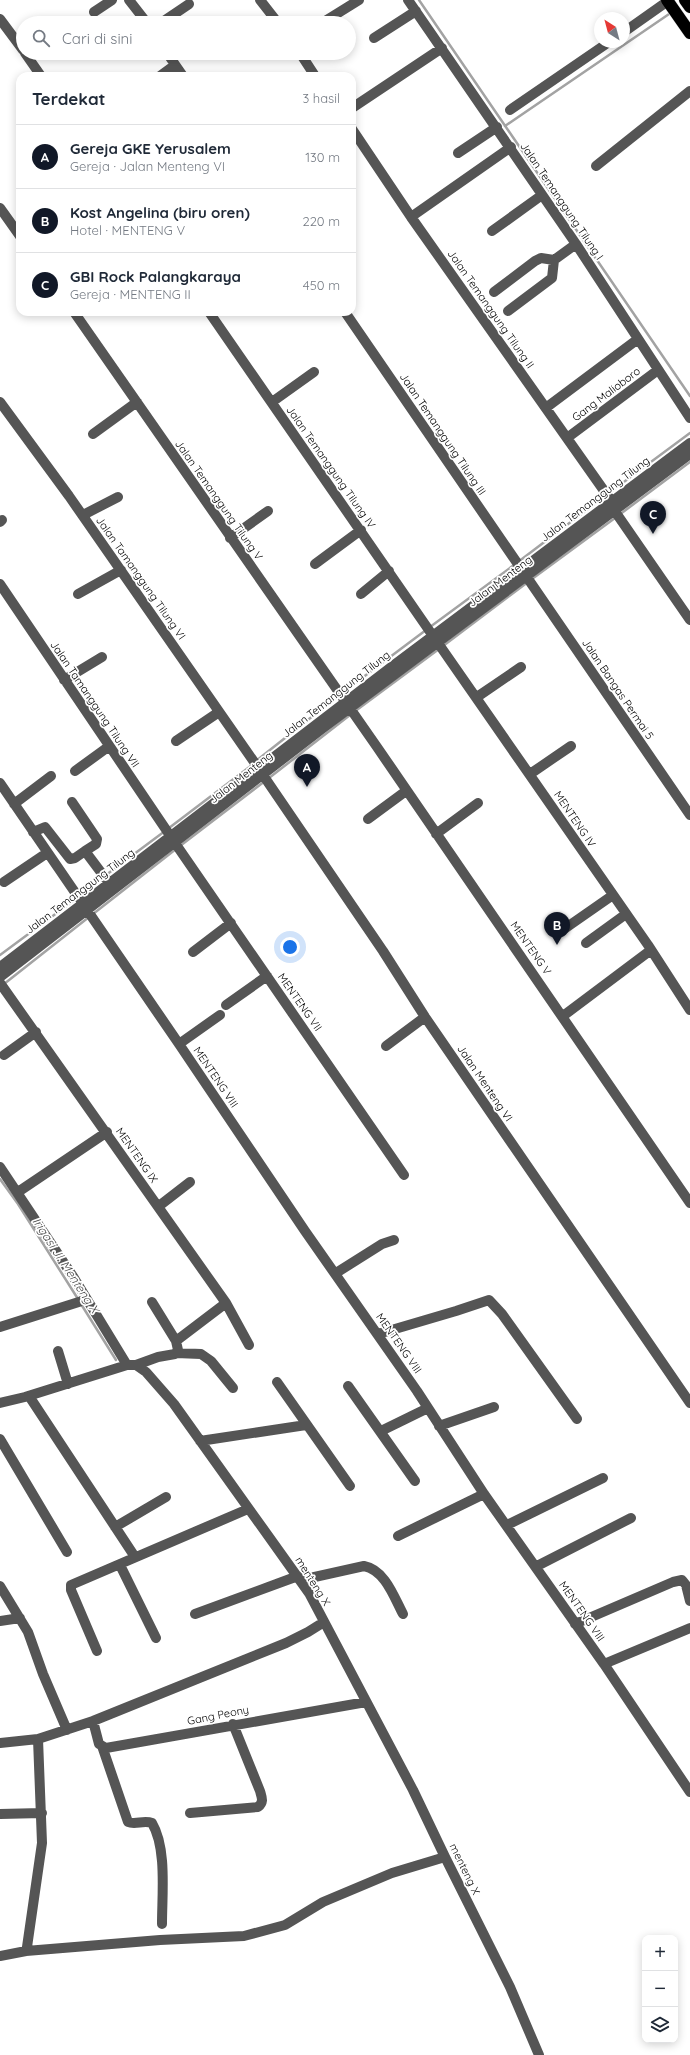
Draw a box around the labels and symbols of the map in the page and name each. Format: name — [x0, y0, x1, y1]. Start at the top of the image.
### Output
north arrow — [594, 12, 630, 48]
street label: Jalan Temanggung Tilung I — [517, 139, 607, 263]
street label: Jalan Temanggung Tilung II — [445, 247, 537, 371]
street label: Gang Malioboro — [569, 364, 643, 424]
street label: Jalan Temanggung Tilung III — [397, 370, 489, 498]
street label: Jalan Temanggung Tilung IV — [283, 403, 379, 531]
street label: Jalan Temanggung Tilung V — [172, 437, 266, 563]
street label: Jalan Temanggung Tilung — [538, 453, 652, 545]
pin: C — [640, 501, 666, 534]
street label: Jalan Tamanggung Tilung VI — [93, 514, 189, 642]
street label: Jalan Menteng — [465, 552, 535, 610]
street label: Jalan Bangas Permai 5 — [579, 636, 657, 742]
street label: Jalan Tamanggung Tilung VII — [47, 638, 143, 770]
street label: Jalan Temanggung Tilung — [279, 647, 393, 741]
street label: Jalan Menteng — [207, 748, 275, 806]
pin: A — [294, 754, 320, 787]
street label: MENTENG IV — [551, 788, 599, 850]
street label: Jalan Temanggung Tilung — [23, 845, 137, 937]
pin: B — [544, 912, 570, 945]
street label: MENTENG V — [507, 919, 555, 977]
your location — [280, 937, 300, 957]
street label: MENTENG VII — [275, 970, 325, 1034]
street label: Jalan Menteng VI — [454, 1042, 516, 1124]
street label: MENTENG VIII — [190, 1044, 242, 1110]
street label: MENTENG IX — [113, 1125, 161, 1186]
water label: Irigasi Jl. Menteng X — [30, 1214, 103, 1317]
street label: MENTENG VIII — [373, 1310, 425, 1376]
street label: menteng X — [292, 1554, 334, 1608]
street label: MENTENG VIII — [556, 1578, 608, 1644]
street label: Gang Peony — [186, 1702, 250, 1728]
street label: menteng X — [447, 1841, 484, 1897]

